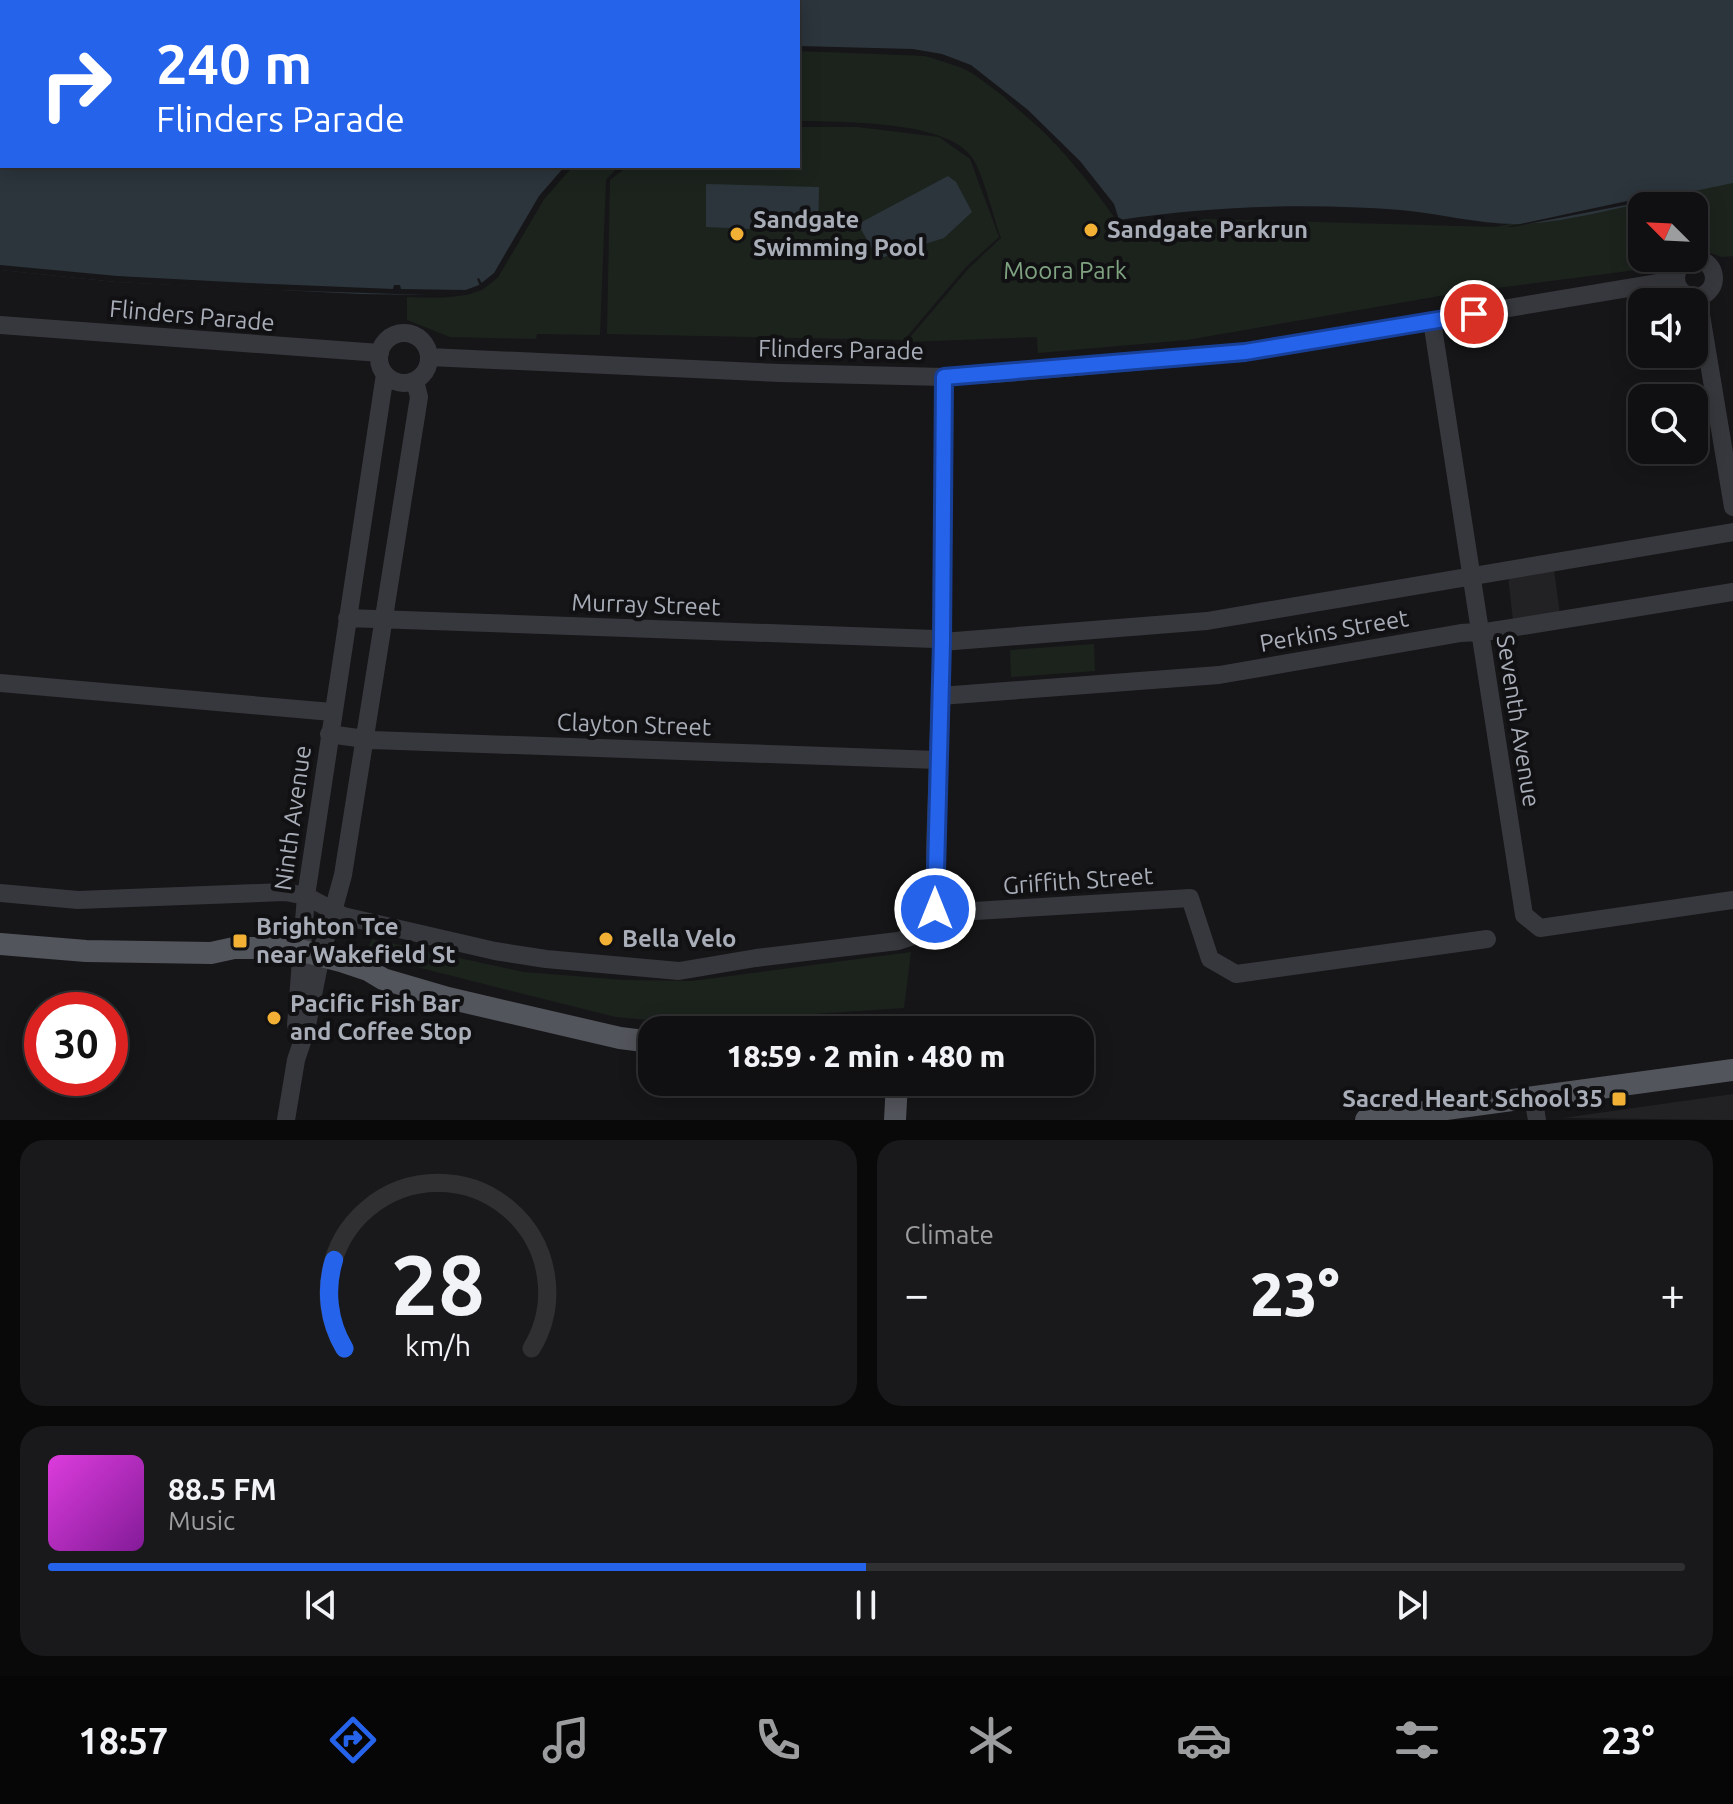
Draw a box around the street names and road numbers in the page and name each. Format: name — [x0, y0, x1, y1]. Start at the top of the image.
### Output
street label: Flinders Parade — [108, 295, 276, 336]
street label: Flinders Parade — [758, 335, 924, 364]
street label: Murray Street — [571, 588, 722, 621]
street label: Perkins Street — [1257, 604, 1411, 657]
street label: Seventh Avenue — [1492, 633, 1545, 809]
street label: Clayton Street — [556, 708, 712, 741]
street label: Ninth Avenue — [269, 744, 316, 892]
street label: Griffith Street — [1002, 862, 1155, 899]

